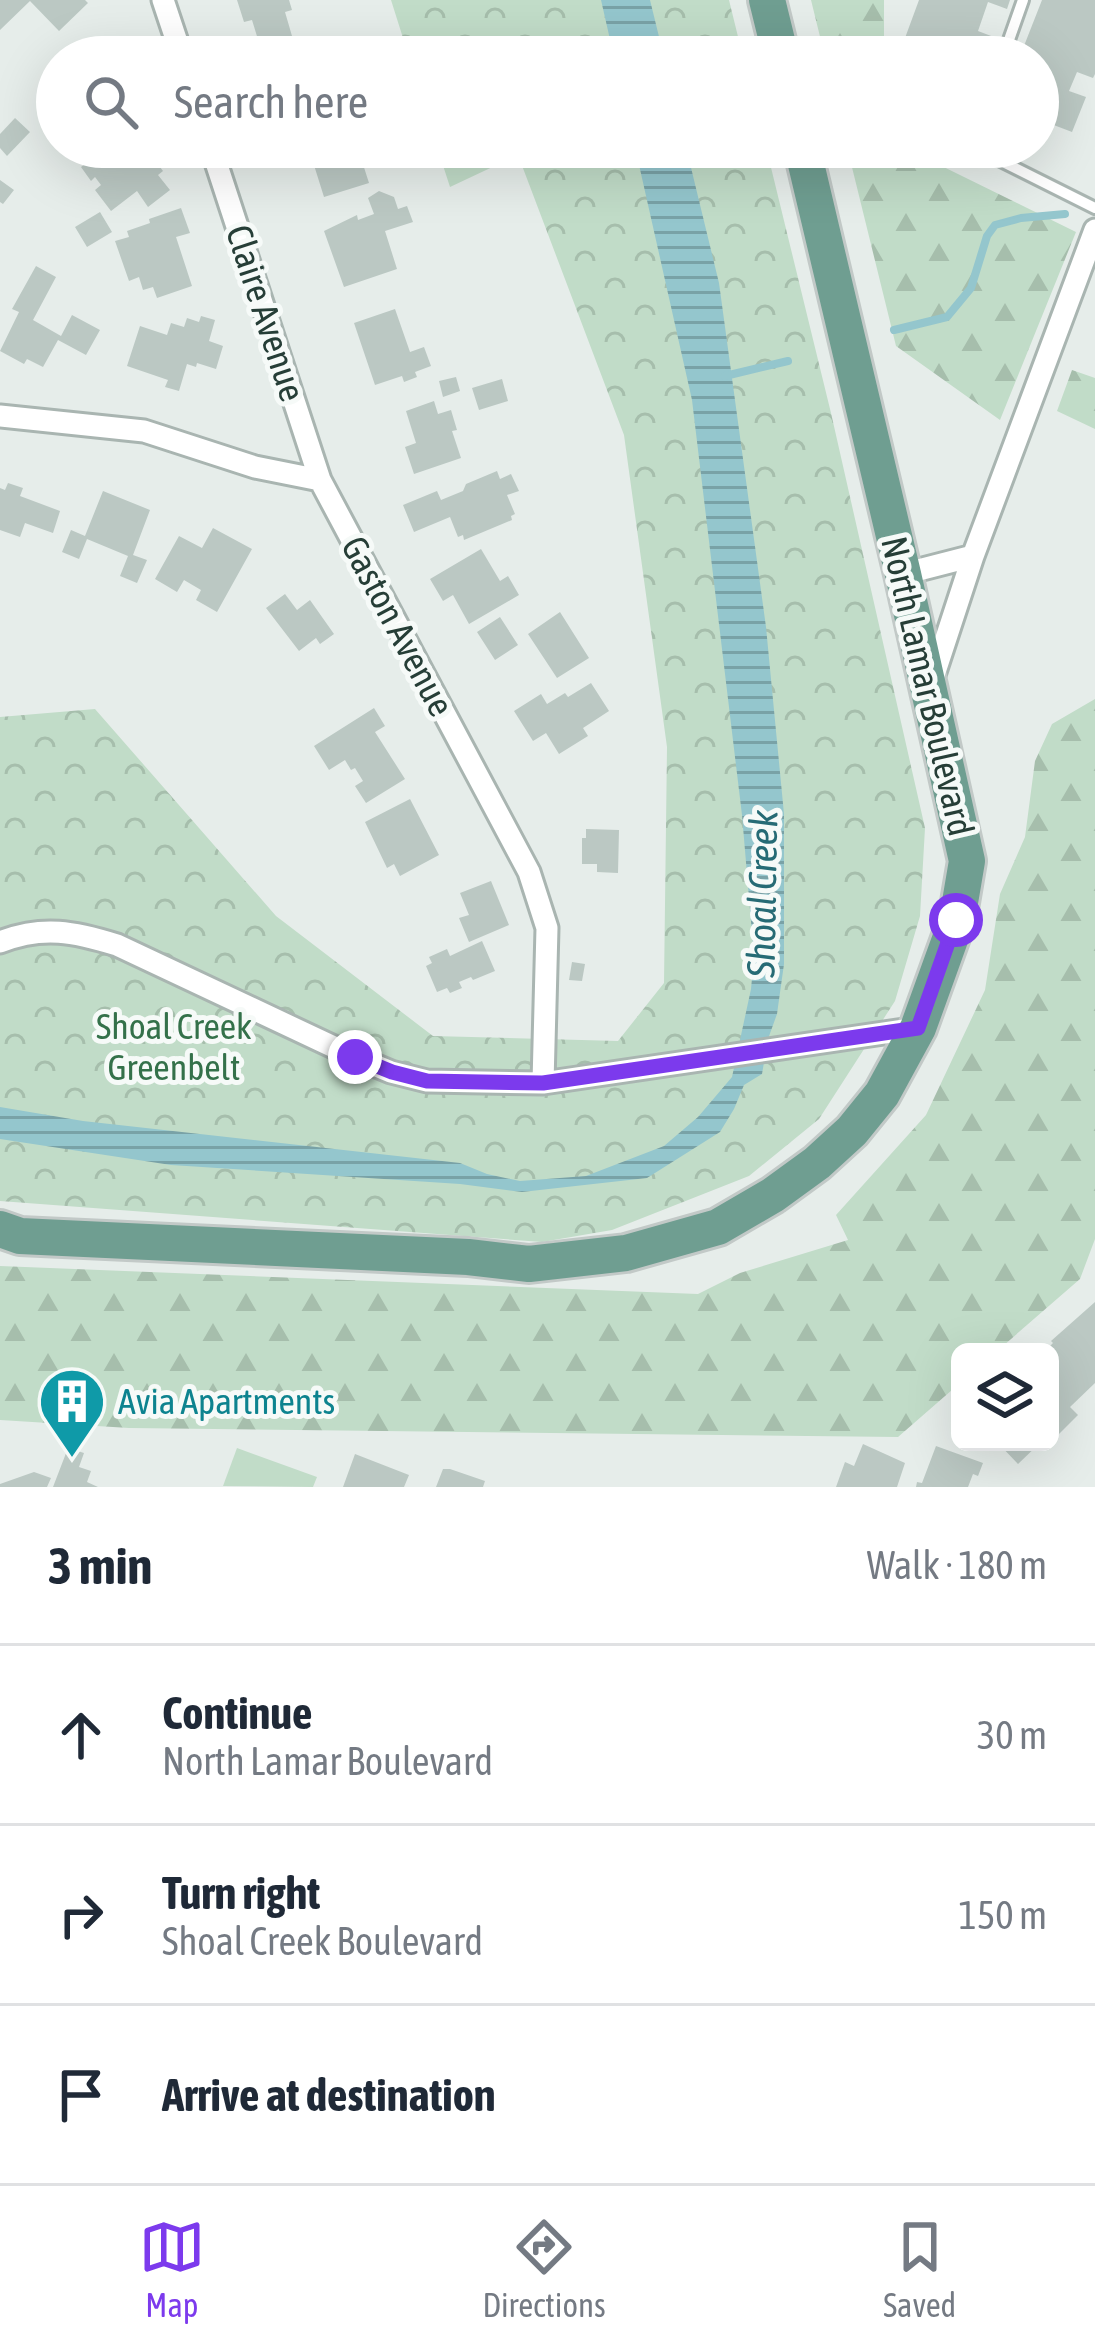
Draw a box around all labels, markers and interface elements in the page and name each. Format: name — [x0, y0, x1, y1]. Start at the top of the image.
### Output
search box — [36, 36, 1059, 168]
icon: search — [78, 69, 144, 135]
text: Search here — [174, 76, 368, 128]
street label: Claire Avenue — [218, 220, 314, 406]
street label: Gaston Avenue — [333, 529, 463, 723]
street label: North Lamar Boulevard — [873, 532, 983, 840]
water label: Shoal Creek — [739, 809, 785, 979]
route start — [929, 893, 983, 947]
park label: Shoal Creek Greenbelt — [96, 1005, 252, 1088]
route end — [328, 1030, 382, 1084]
map controls — [951, 1343, 1059, 1451]
button: layers — [951, 1343, 1059, 1451]
building icon: Avia Apartments — [37, 1366, 107, 1460]
place label: Avia Apartments — [118, 1380, 335, 1422]
text: 3 min — [48, 1536, 152, 1595]
text: Walk · 180 m — [867, 1543, 1047, 1587]
text: Continue — [162, 1687, 313, 1739]
icon: ahead — [48, 1702, 114, 1768]
text: 30 m — [977, 1713, 1047, 1757]
text: North Lamar Boulevard — [162, 1739, 493, 1783]
text: Turn right — [162, 1867, 320, 1919]
icon: right — [48, 1882, 114, 1948]
text: 150 m — [959, 1893, 1047, 1937]
text: Shoal Creek Boulevard — [162, 1919, 483, 1963]
icon: arrive — [48, 2062, 114, 2128]
text: Arrive at destination — [162, 2069, 496, 2121]
tab: Map — [139, 2214, 205, 2324]
tab: Directions — [482, 2214, 606, 2324]
tab: Saved — [883, 2214, 956, 2324]

